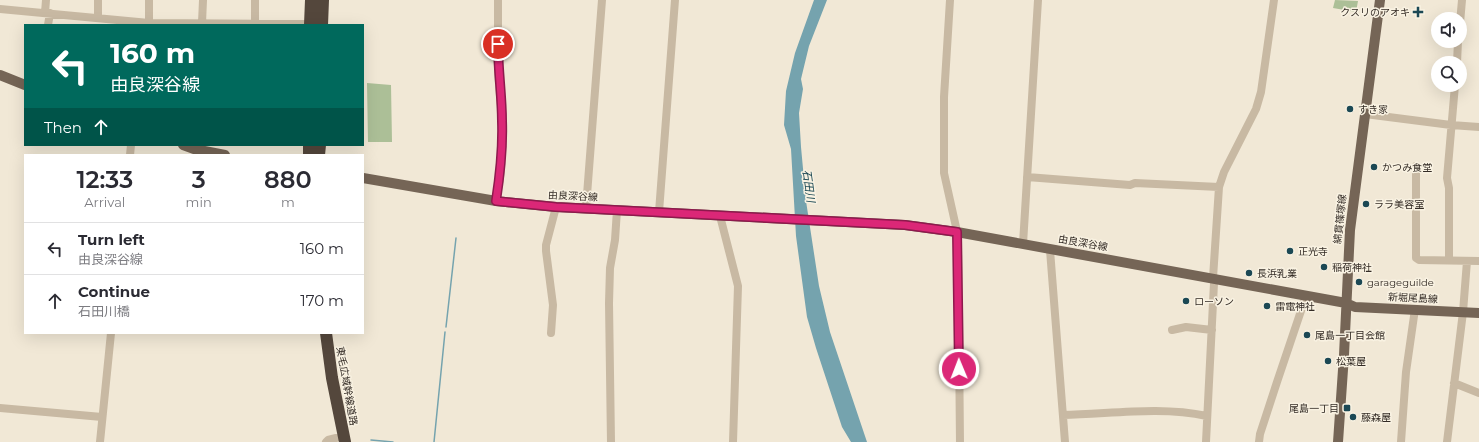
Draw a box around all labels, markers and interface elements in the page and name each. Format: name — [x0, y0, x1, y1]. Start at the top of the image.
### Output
place label: クスリのアオキ — [1340, 6, 1410, 19]
marker: クスリのアオキ — [1413, 7, 1423, 17]
map controls — [1431, 12, 1467, 92]
button: sound — [1431, 12, 1467, 48]
pin — [481, 27, 515, 61]
icon: arrive — [487, 33, 509, 55]
text: 160 m — [110, 36, 195, 70]
icon: left — [44, 40, 96, 92]
button: search — [1431, 56, 1467, 92]
text: 由良深谷線 — [110, 74, 200, 96]
place label: すき家 — [1358, 103, 1388, 116]
marker: すき家 — [1345, 104, 1355, 114]
icon: ahead — [90, 116, 112, 138]
text: Then — [44, 118, 82, 137]
place label: かつみ食堂 — [1382, 161, 1432, 174]
marker: かつみ食堂 — [1369, 162, 1379, 172]
text: 12:33 — [76, 165, 133, 194]
text: 3 — [192, 165, 206, 194]
text: 880 — [264, 165, 312, 194]
water label: 石田川 — [800, 169, 818, 204]
street label: 由良深谷線 — [548, 188, 598, 204]
street label: 綿貫篠塚線 — [1331, 193, 1349, 245]
text: Arrival — [84, 194, 125, 210]
text: min — [186, 194, 212, 210]
text: m — [281, 194, 295, 210]
place label: ララ美容室 — [1374, 198, 1424, 211]
marker: ララ美容室 — [1361, 199, 1371, 209]
text: Turn left — [78, 230, 145, 249]
street label: 由良深谷線 — [1057, 232, 1109, 254]
icon: left — [44, 238, 66, 260]
text: 160 m — [300, 239, 344, 258]
place label: 正光寺 — [1298, 245, 1328, 258]
marker: 正光寺 — [1285, 246, 1295, 256]
text: 由良深谷線 — [78, 251, 143, 267]
place label: 稲荷神社 — [1332, 261, 1372, 274]
marker: 稲荷神社 — [1319, 262, 1329, 272]
place label: 長浜乳業 — [1257, 267, 1297, 280]
marker: 長浜乳業 — [1244, 268, 1254, 278]
place label: garageguilde — [1367, 276, 1434, 289]
marker: garageguilde — [1354, 277, 1364, 287]
text: Continue — [78, 282, 150, 301]
icon: ahead — [44, 290, 66, 312]
street label: 新堀尾島線 — [1388, 290, 1438, 306]
text: 170 m — [300, 291, 344, 310]
place label: ローソン — [1194, 295, 1234, 308]
marker: ローソン — [1181, 296, 1191, 306]
place label: 雷電神社 — [1275, 300, 1315, 313]
marker: 雷電神社 — [1262, 301, 1272, 311]
text: 石田川橋 — [78, 303, 130, 319]
place label: 尾島一丁目会館 — [1315, 329, 1385, 342]
marker: 尾島一丁目会館 — [1302, 330, 1312, 340]
street label: 東毛広域幹線道路 — [334, 345, 360, 427]
position arrow — [938, 348, 980, 390]
place label: 松葉屋 — [1336, 355, 1366, 368]
marker: 松葉屋 — [1323, 356, 1333, 366]
place label: 尾島一丁目 — [1289, 402, 1339, 415]
marker: 尾島一丁目 — [1342, 403, 1352, 413]
place label: 藤森屋 — [1361, 411, 1391, 424]
marker: 藤森屋 — [1348, 412, 1358, 422]

